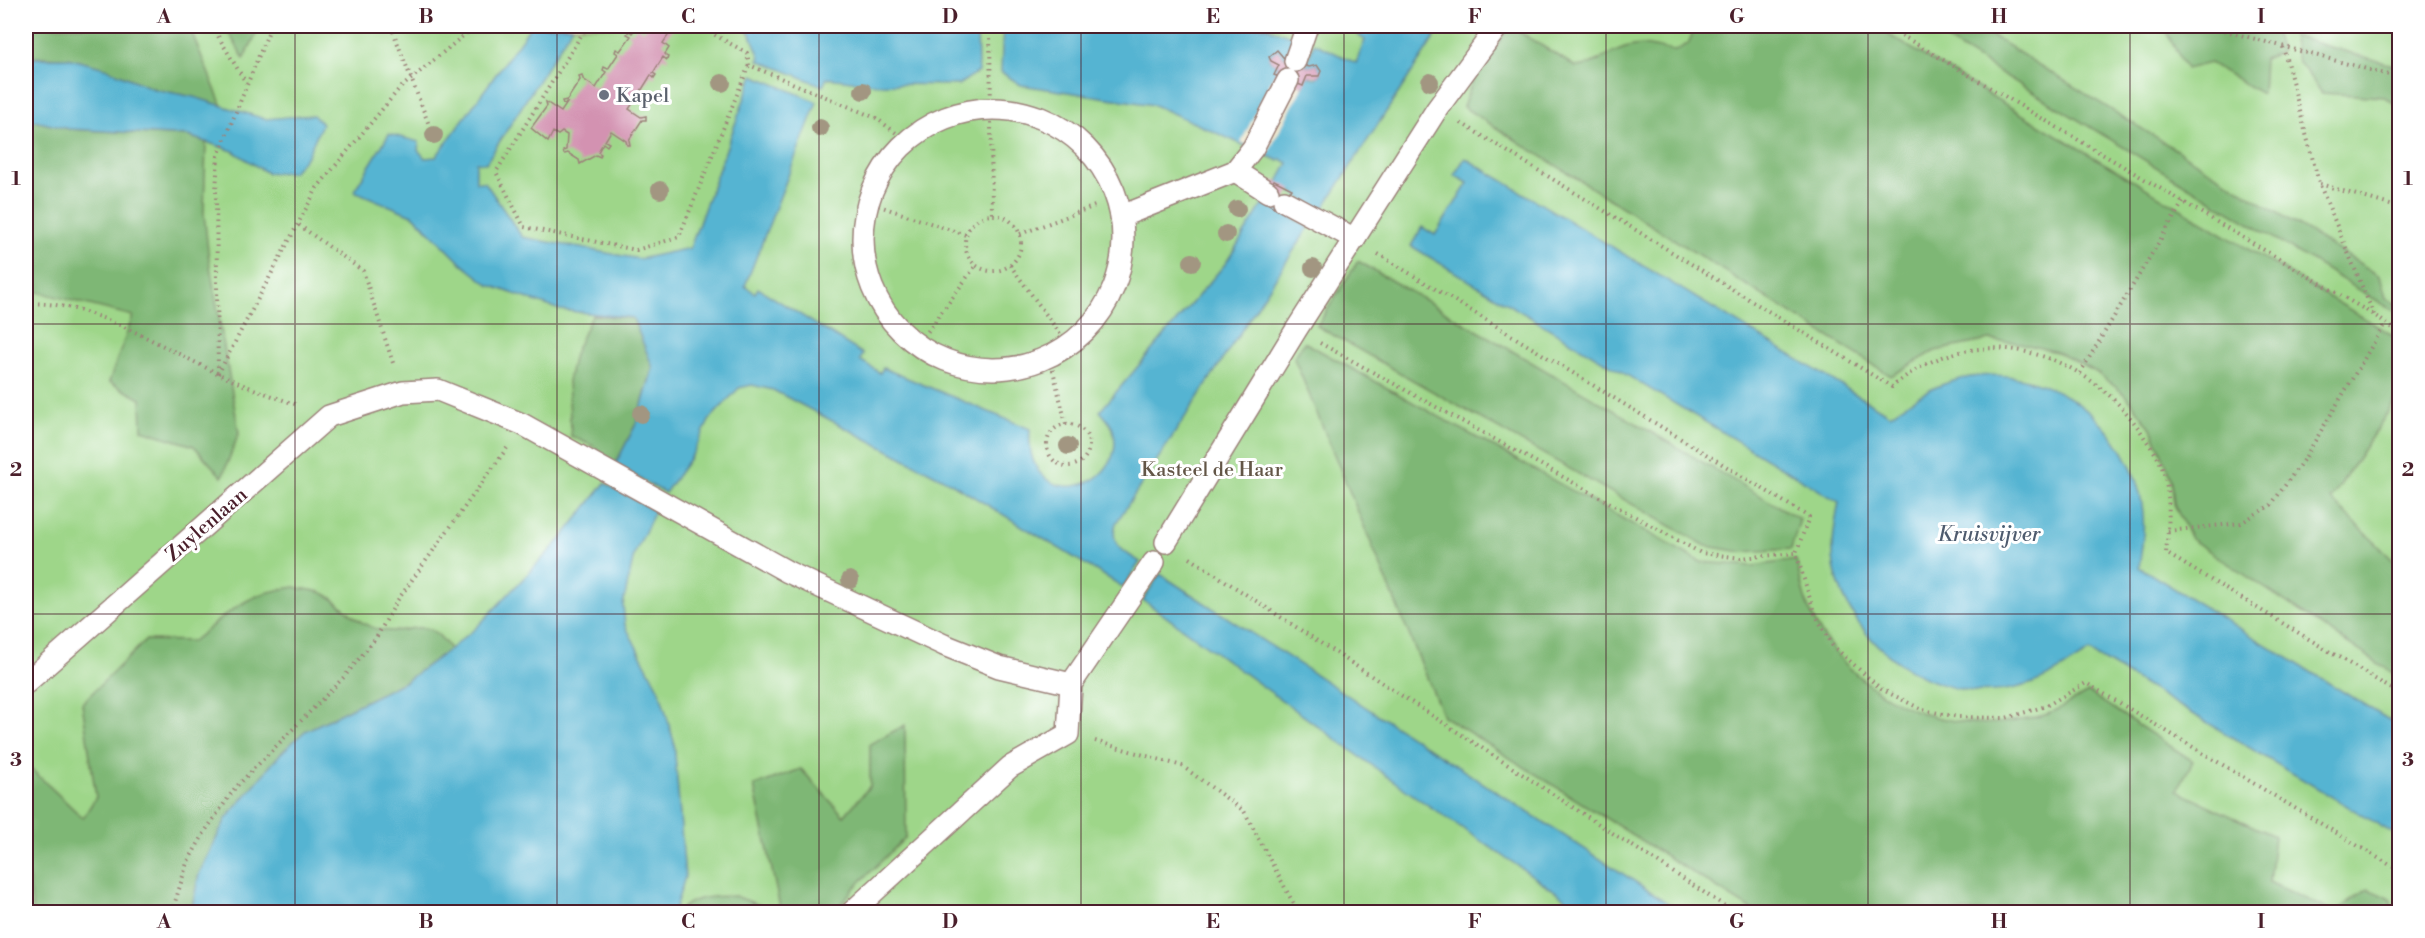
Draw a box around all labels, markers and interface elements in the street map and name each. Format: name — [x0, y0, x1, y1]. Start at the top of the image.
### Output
text: A — [156, 5, 172, 30]
text: B — [418, 5, 434, 30]
text: C — [681, 5, 695, 30]
text: D — [942, 5, 958, 30]
text: E — [1206, 5, 1220, 30]
text: F — [1468, 5, 1482, 30]
text: G — [1729, 5, 1745, 30]
text: H — [1991, 5, 2008, 30]
text: I — [2257, 5, 2265, 30]
place label: Kapel — [616, 84, 669, 109]
marker: Kapel — [597, 88, 611, 102]
text: 1 — [11, 167, 21, 192]
text: 1 — [2403, 167, 2413, 192]
text: 2 — [10, 458, 22, 483]
park label: Kasteel de Haar — [1141, 458, 1283, 483]
text: 2 — [2402, 458, 2414, 483]
street label: Zuylenlaan — [161, 483, 253, 567]
water label: Kruisvijver — [1938, 522, 2041, 548]
text: 3 — [10, 748, 22, 773]
text: 3 — [2402, 748, 2414, 773]
text: A — [156, 910, 172, 935]
text: B — [418, 910, 434, 935]
text: C — [681, 910, 695, 935]
text: D — [942, 910, 958, 935]
text: E — [1206, 910, 1220, 935]
text: F — [1468, 910, 1482, 935]
text: G — [1729, 910, 1745, 935]
text: H — [1991, 910, 2008, 935]
text: I — [2257, 910, 2265, 935]

